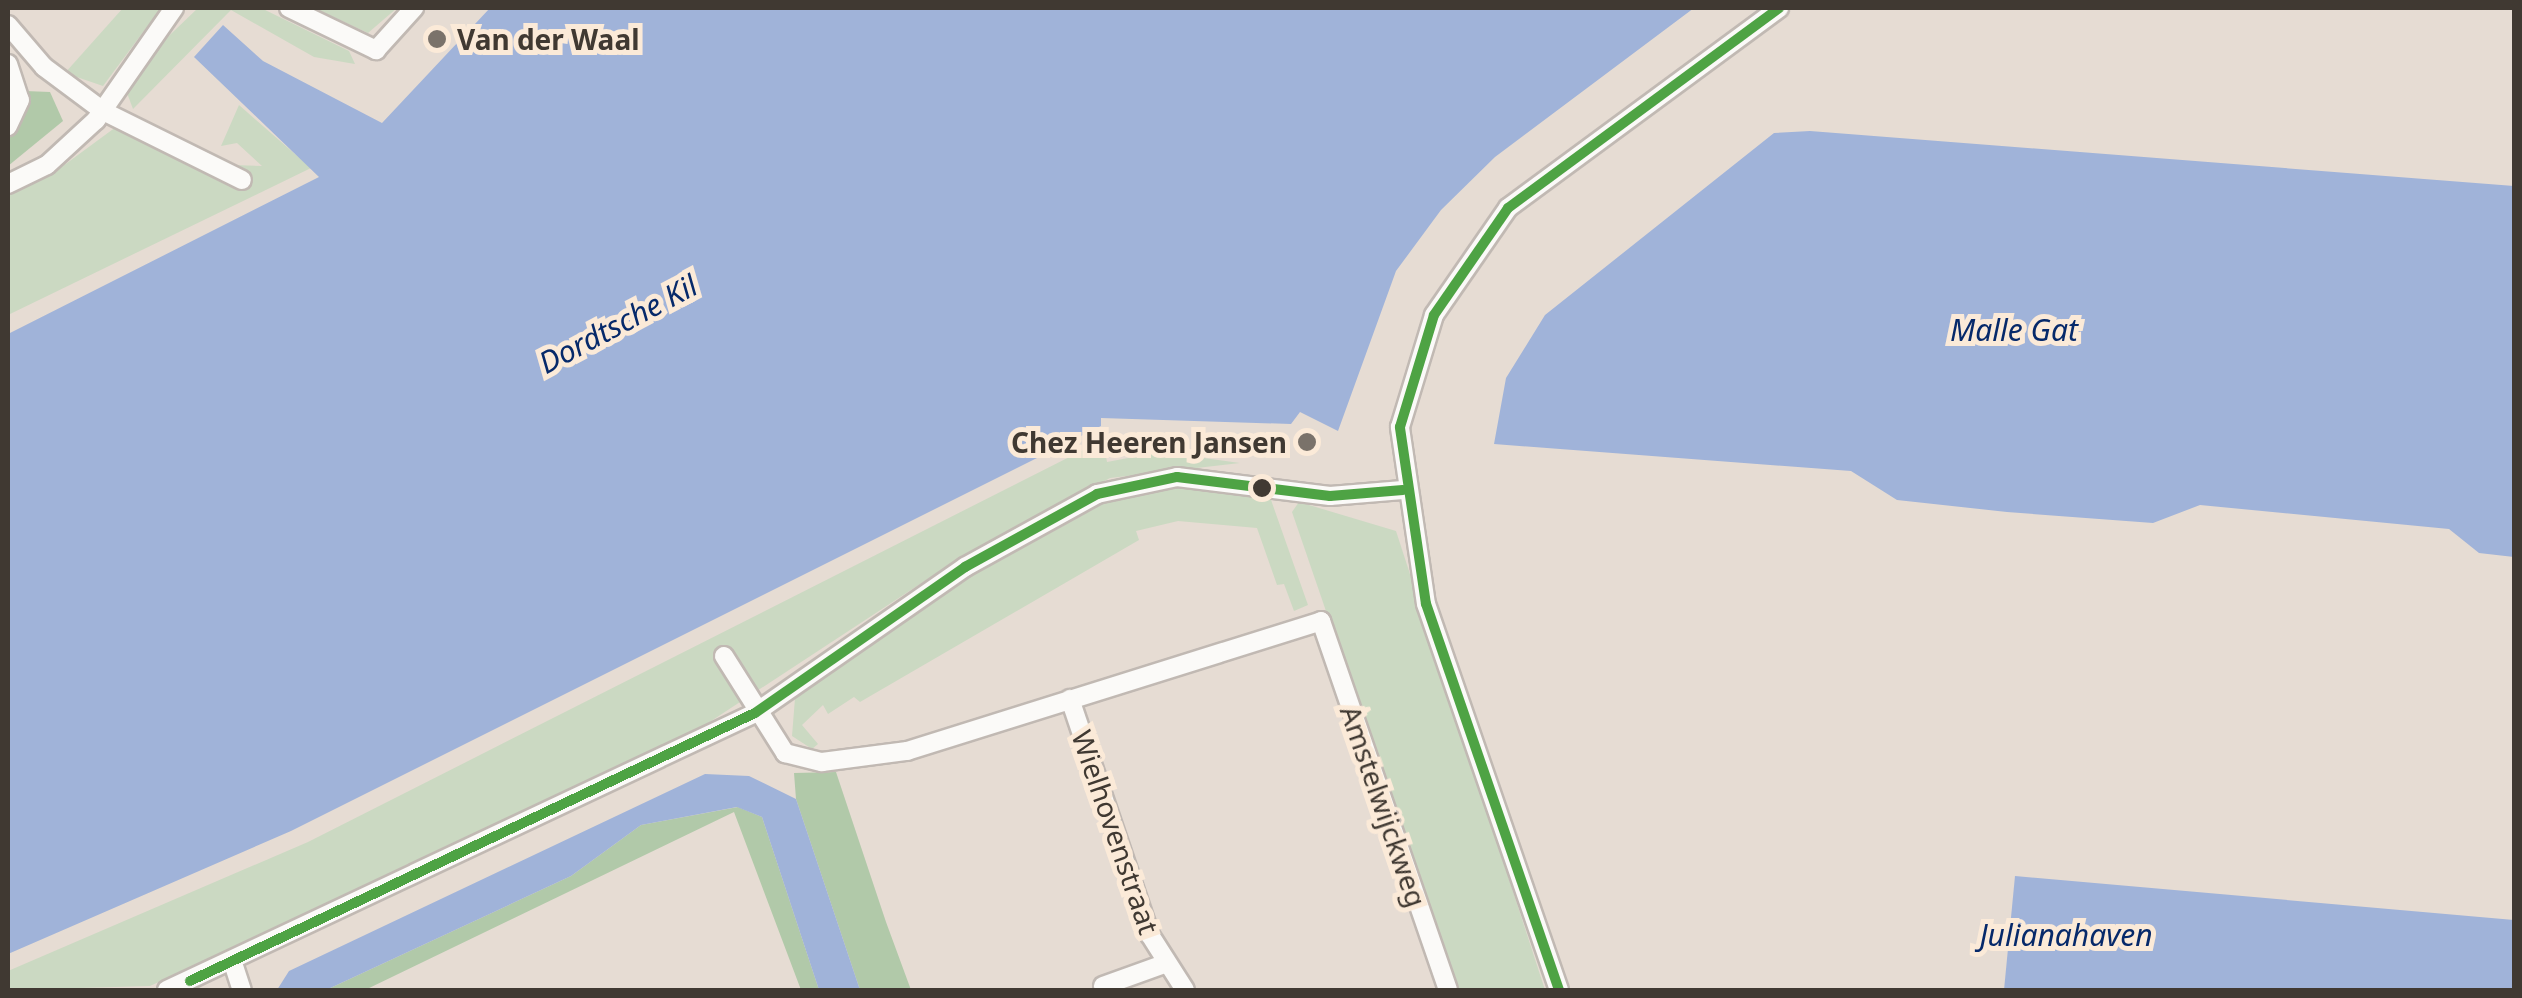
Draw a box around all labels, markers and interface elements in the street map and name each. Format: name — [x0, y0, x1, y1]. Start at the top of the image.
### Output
place label: Van der Waal — [457, 22, 640, 56]
marker: Van der Waal — [426, 28, 448, 50]
water label: Dordtsche Kil — [532, 267, 704, 381]
water label: Malle Gat — [1950, 312, 2078, 348]
place label: Chez Heeren Jansen — [1011, 425, 1287, 459]
marker: Chez Heeren Jansen — [1296, 431, 1318, 453]
unlabelled marker — [1252, 478, 1272, 498]
street label: Amstelwijckweg — [1334, 701, 1434, 911]
street label: Wielhovenstraat — [1065, 726, 1167, 938]
water label: Julianahaven — [1979, 917, 2153, 953]

